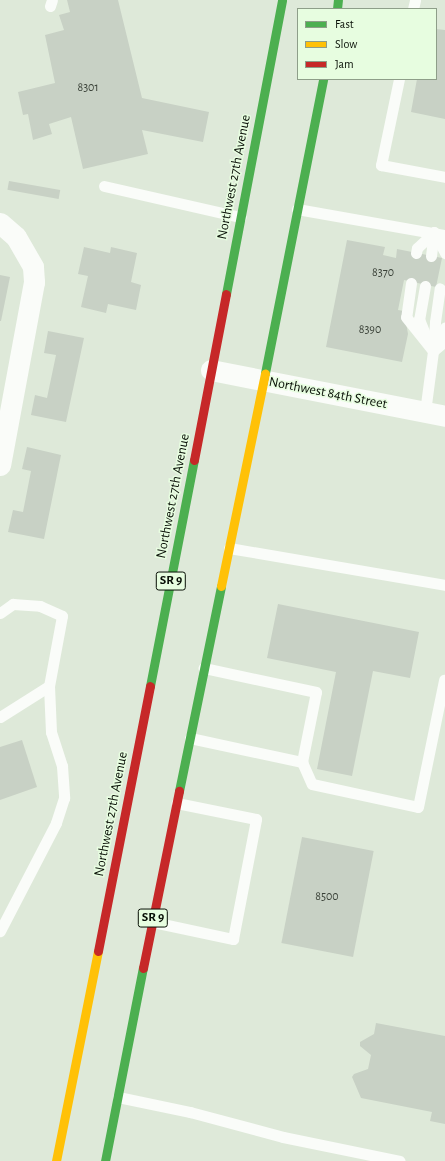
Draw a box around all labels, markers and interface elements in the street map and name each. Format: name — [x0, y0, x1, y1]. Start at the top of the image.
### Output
legend — [297, 8, 437, 80]
text: Fast — [335, 18, 354, 30]
text: Slow — [335, 38, 357, 50]
text: Jam — [335, 58, 354, 70]
house number: 8301 — [77, 81, 99, 95]
street label: Northwest 27th Avenue — [214, 113, 254, 241]
house number: 8370 — [372, 266, 394, 280]
house number: 8390 — [359, 323, 381, 337]
street label: Northwest 84th Street — [267, 373, 389, 413]
street label: Northwest 27th Avenue — [153, 432, 193, 560]
road number: SR 9 — [155, 570, 187, 592]
street label: Northwest 27th Avenue — [91, 750, 131, 878]
house number: 8500 — [315, 890, 339, 904]
road number: SR 9 — [137, 907, 169, 929]

